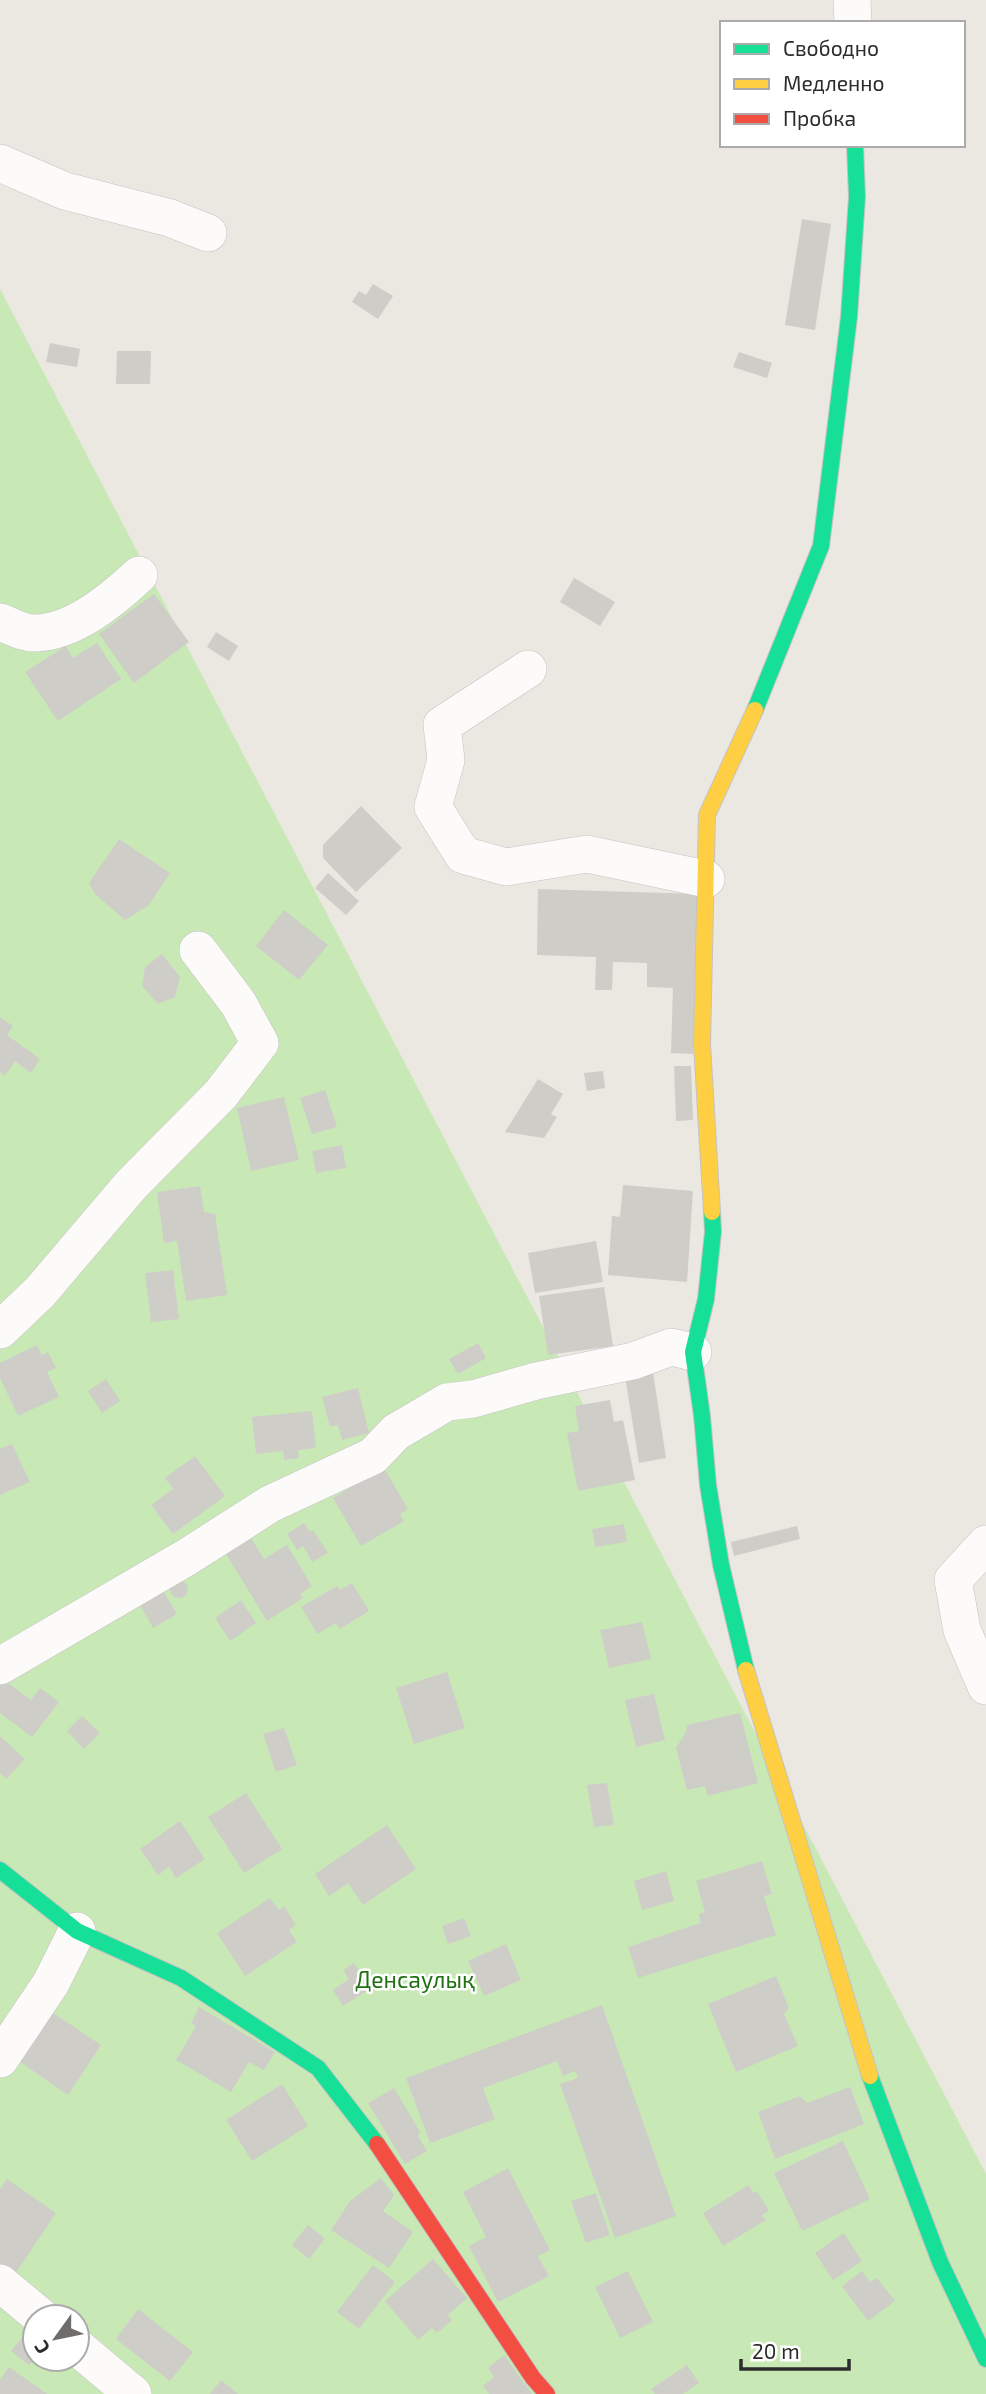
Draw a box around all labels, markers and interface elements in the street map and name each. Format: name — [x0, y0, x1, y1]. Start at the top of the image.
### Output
legend — [720, 21, 965, 147]
text: Свободно — [783, 35, 879, 60]
text: Медленно — [783, 70, 885, 95]
text: Пробка — [783, 105, 856, 130]
park label: Денсаулық — [355, 1965, 475, 1994]
north arrow — [21, 2303, 91, 2373]
scale bar — [741, 2328, 850, 2372]
text: С — [29, 2337, 54, 2358]
text: 20 m — [752, 2338, 800, 2363]

